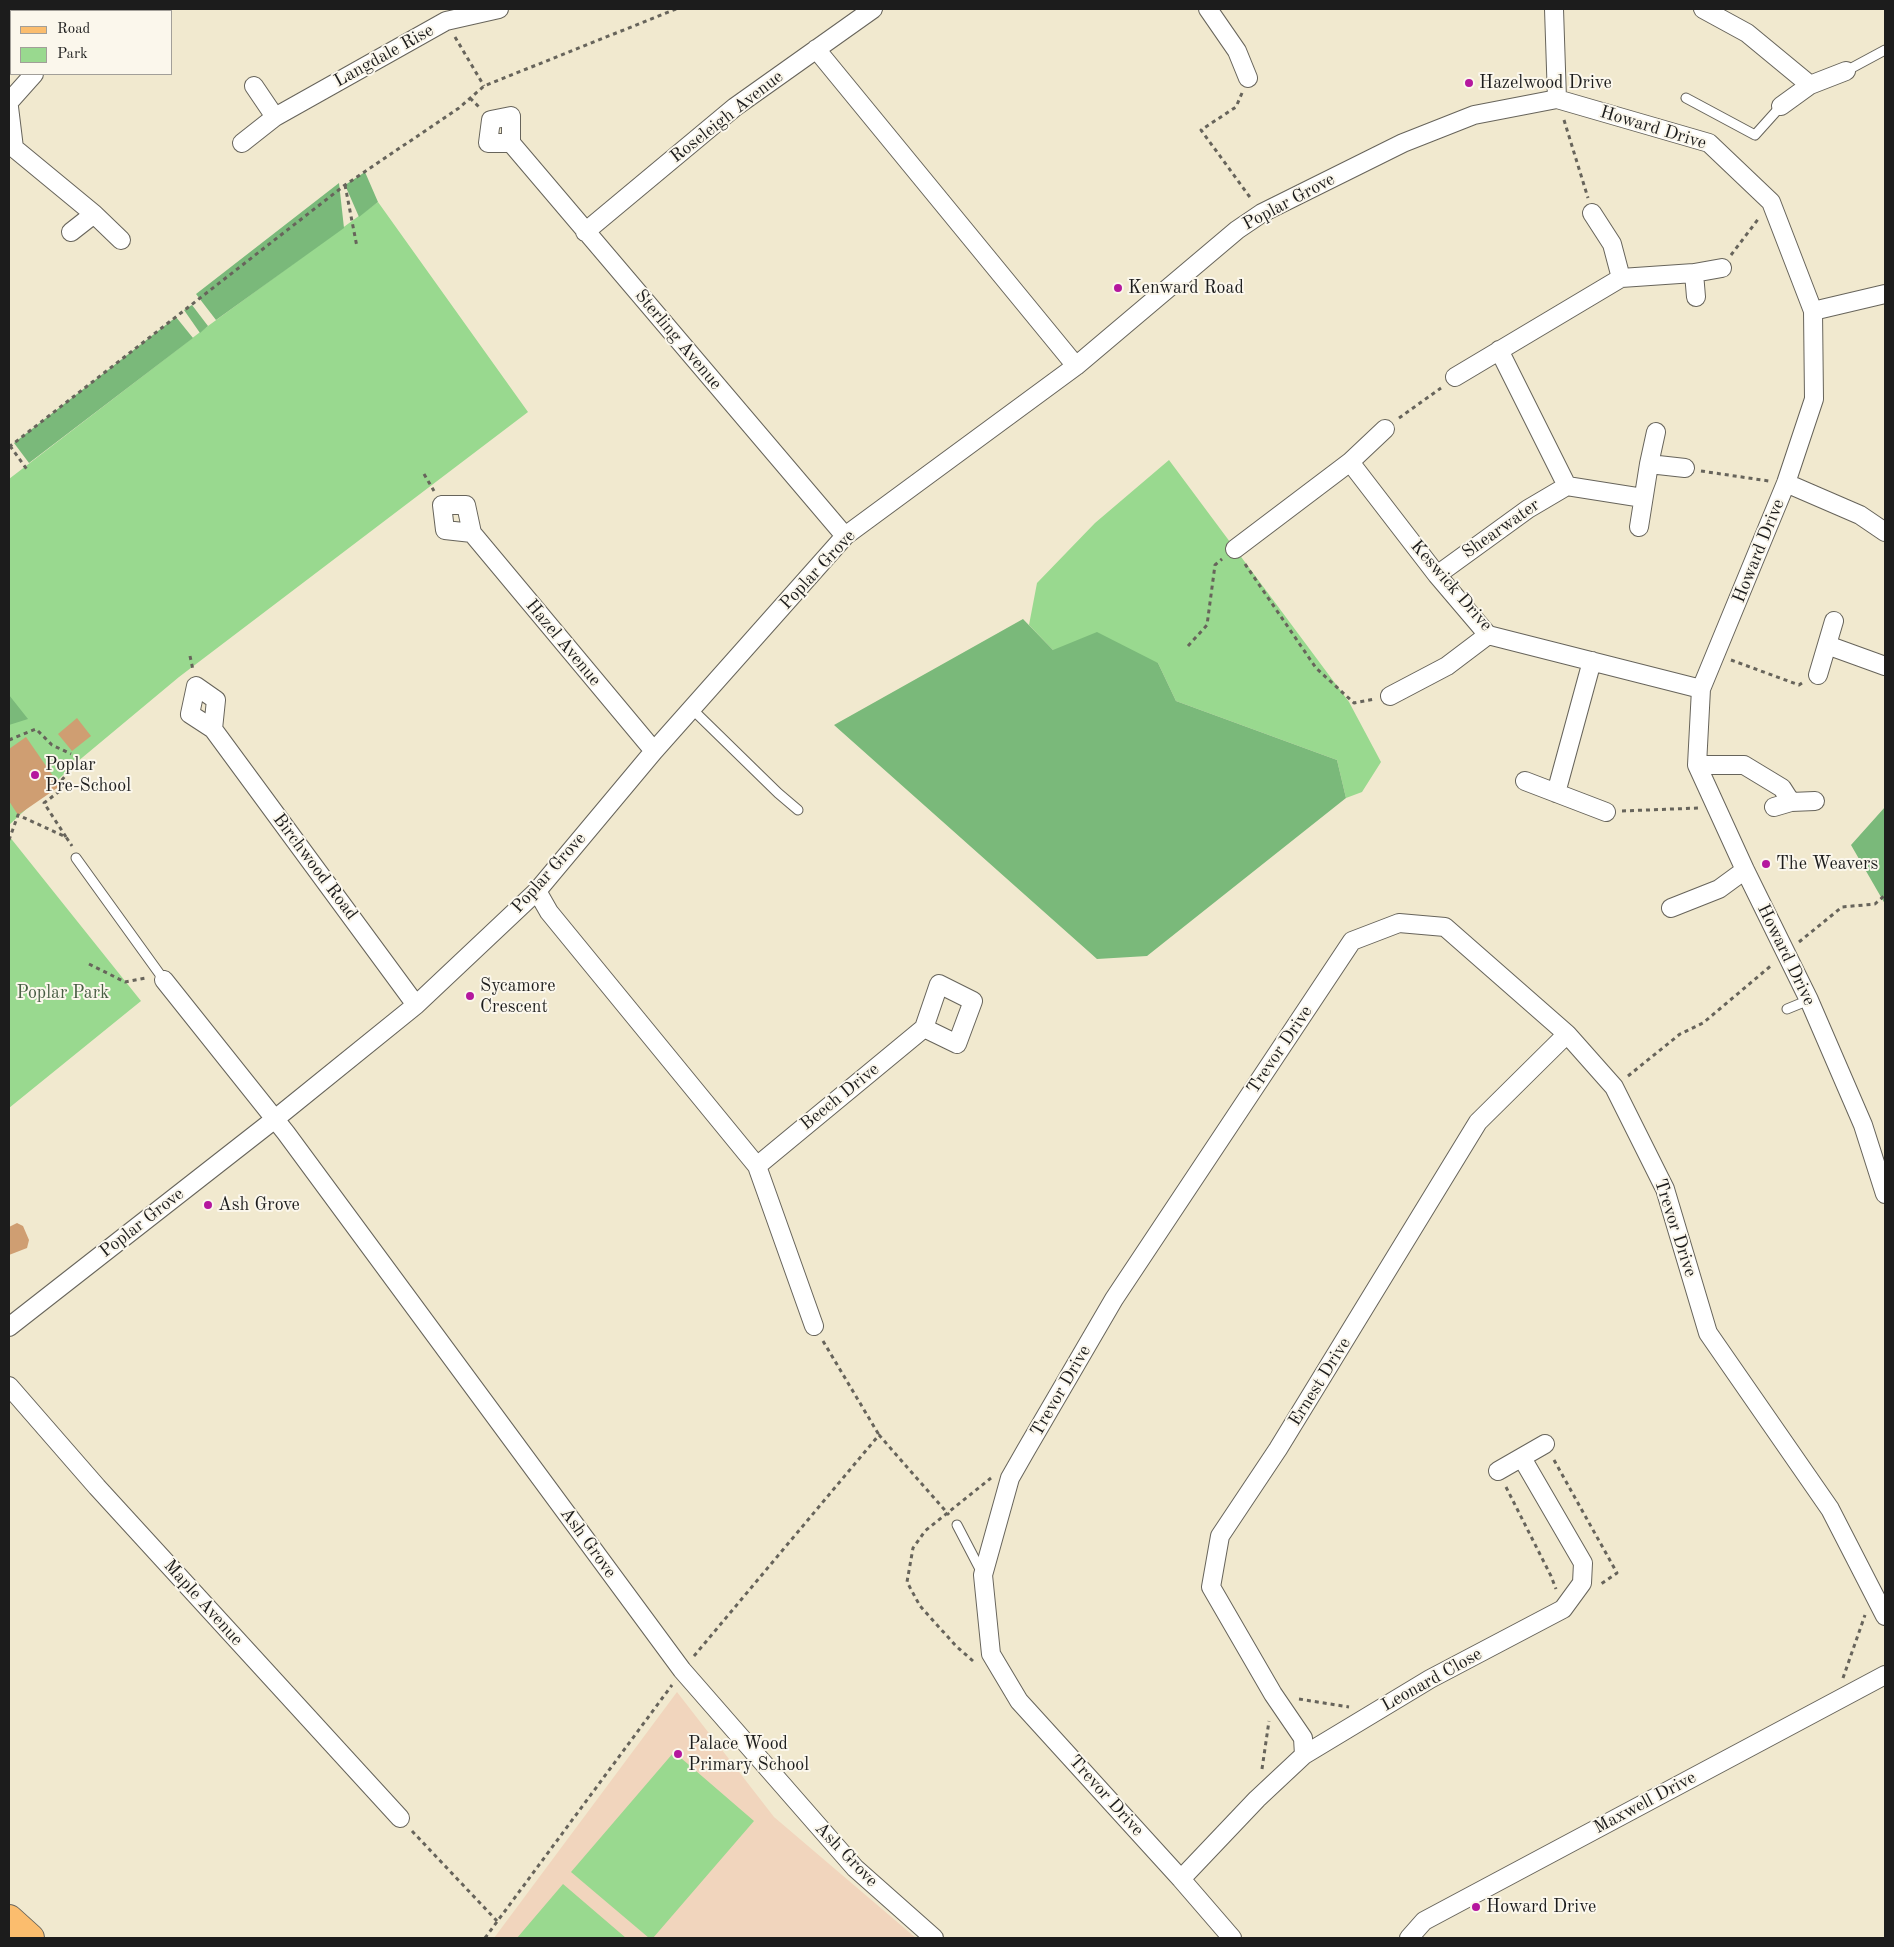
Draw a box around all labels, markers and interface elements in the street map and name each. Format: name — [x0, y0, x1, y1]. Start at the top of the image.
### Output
legend — [10, 10, 172, 75]
street label: Langdale Rise — [330, 20, 438, 92]
text: Road — [57, 22, 90, 37]
text: Park — [57, 47, 88, 62]
street label: Roseleigh Avenue — [666, 66, 788, 168]
place label: Hazelwood Drive — [1479, 72, 1612, 94]
marker: Hazelwood Drive — [1463, 77, 1475, 89]
street label: Howard Drive — [1597, 102, 1709, 154]
street label: Poplar Grove — [1239, 169, 1339, 235]
place label: Kenward Road — [1128, 277, 1244, 299]
marker: Kenward Road — [1112, 282, 1124, 294]
street label: Sterling Avenue — [630, 285, 726, 395]
street label: Shearwater — [1458, 494, 1544, 564]
street label: Howard Drive — [1728, 496, 1790, 606]
street label: Poplar Grove — [776, 526, 860, 614]
street label: Keswick Drive — [1405, 536, 1497, 636]
street label: Hazel Avenue — [521, 595, 605, 691]
place label: Poplar Pre-School — [45, 754, 131, 796]
marker: Poplar Pre-School — [29, 769, 41, 781]
street label: Birchwood Road — [268, 809, 362, 925]
street label: Poplar Grove — [507, 828, 591, 918]
place label: The Weavers — [1776, 853, 1878, 875]
marker: The Weavers — [1760, 858, 1772, 870]
street label: Howard Drive — [1752, 901, 1820, 1009]
place label: Sycamore Crescent — [480, 975, 555, 1018]
park label: Poplar Park — [17, 982, 109, 1004]
marker: Sycamore Crescent — [464, 990, 476, 1002]
street label: Trevor Drive — [1243, 1002, 1317, 1098]
street label: Beech Drive — [796, 1059, 884, 1135]
street label: Trevor Drive — [1649, 1176, 1701, 1280]
street label: Poplar Grove — [95, 1183, 189, 1263]
place label: Ash Grove — [218, 1194, 300, 1216]
marker: Ash Grove — [202, 1199, 214, 1211]
street label: Ernest Drive — [1284, 1334, 1356, 1430]
street label: Trevor Drive — [1026, 1342, 1096, 1440]
street label: Ash Grove — [555, 1504, 621, 1582]
street label: Maple Avenue — [159, 1555, 247, 1651]
street label: Leonard Close — [1378, 1643, 1486, 1717]
place label: Palace Wood Primary School — [688, 1733, 809, 1776]
marker: Palace Wood Primary School — [672, 1748, 684, 1760]
street label: Trevor Drive — [1064, 1751, 1148, 1841]
street label: Maxwell Drive — [1590, 1767, 1700, 1839]
street label: Ash Grove — [810, 1818, 882, 1892]
place label: Howard Drive — [1486, 1896, 1596, 1918]
marker: Howard Drive — [1470, 1901, 1482, 1913]

